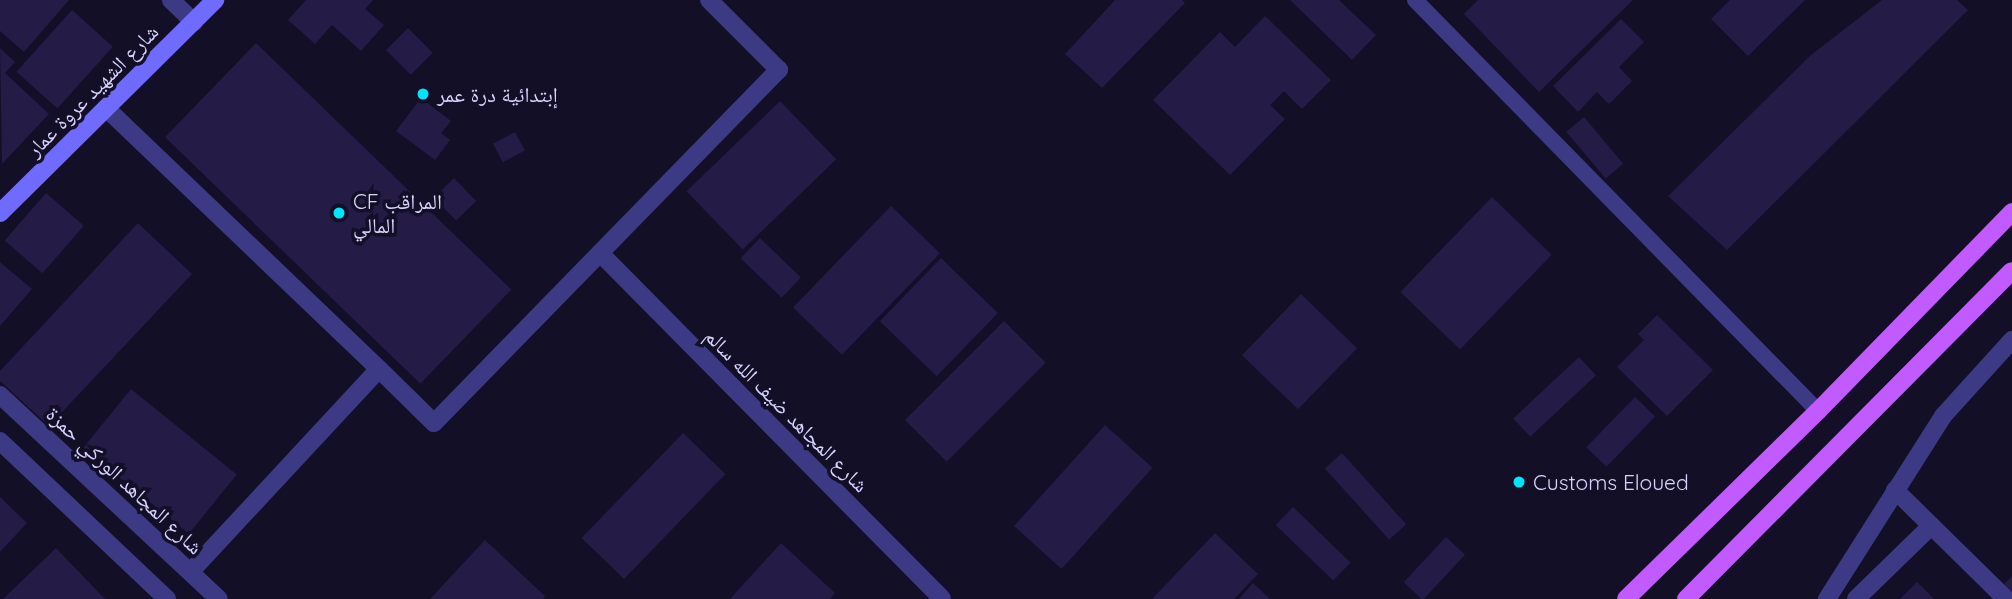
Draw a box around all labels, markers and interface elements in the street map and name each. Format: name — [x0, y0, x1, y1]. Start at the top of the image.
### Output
street label: شارع الشهيد عروة عمار — [21, 19, 163, 161]
place label: إبتدائية درة عمر — [437, 81, 558, 107]
marker: إبتدائية درة عمر — [415, 86, 431, 102]
place label: CF المراقب المالي — [353, 188, 442, 238]
marker: CF المراقب المالي — [331, 205, 347, 221]
street label: شارع المجاهد ضيف الله سالم — [700, 323, 874, 497]
street label: شارع المجاهد الوركي حمزة — [42, 401, 208, 559]
place label: Customs Eloued — [1533, 469, 1689, 495]
marker: Customs Eloued — [1511, 474, 1527, 490]

